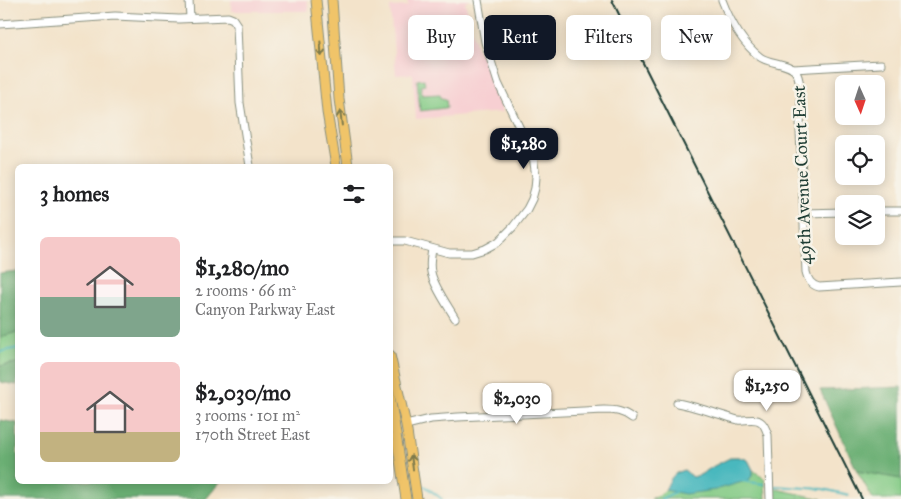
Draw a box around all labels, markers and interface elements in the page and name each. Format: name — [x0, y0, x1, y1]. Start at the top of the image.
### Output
chip: Buy — [408, 15, 474, 60]
chip: Rent — [484, 15, 556, 60]
chip: Filters — [566, 15, 651, 60]
chip: New — [661, 15, 731, 60]
one-way arrow — [316, 40, 326, 56]
north arrow — [835, 75, 885, 125]
map controls — [835, 75, 885, 245]
street label: 49th Avenue Court East — [788, 84, 816, 265]
one-way arrow — [336, 110, 346, 126]
pin: $1,280 — [483, 128, 565, 170]
text: $1,280 — [501, 134, 547, 153]
button: locate — [835, 135, 885, 185]
icon: filters — [340, 180, 368, 208]
text: 3 homes — [40, 181, 109, 207]
button: layers — [835, 195, 885, 245]
text: $1,280/mo — [195, 255, 289, 281]
icon: home — [80, 257, 140, 317]
text: 2 rooms · 66 m² — [195, 281, 296, 300]
text: Canyon Parkway East — [195, 300, 335, 319]
pin: $1,250 — [726, 370, 808, 412]
text: $1,250 — [745, 376, 789, 395]
text: $2,030/mo — [195, 380, 291, 406]
icon: home — [80, 382, 140, 442]
pin: $2,030 — [476, 382, 558, 425]
text: $2,030 — [494, 389, 540, 408]
text: 3 rooms · 101 m² — [195, 406, 300, 425]
text: 170th Street East — [195, 425, 310, 444]
one-way arrow — [407, 454, 417, 470]

